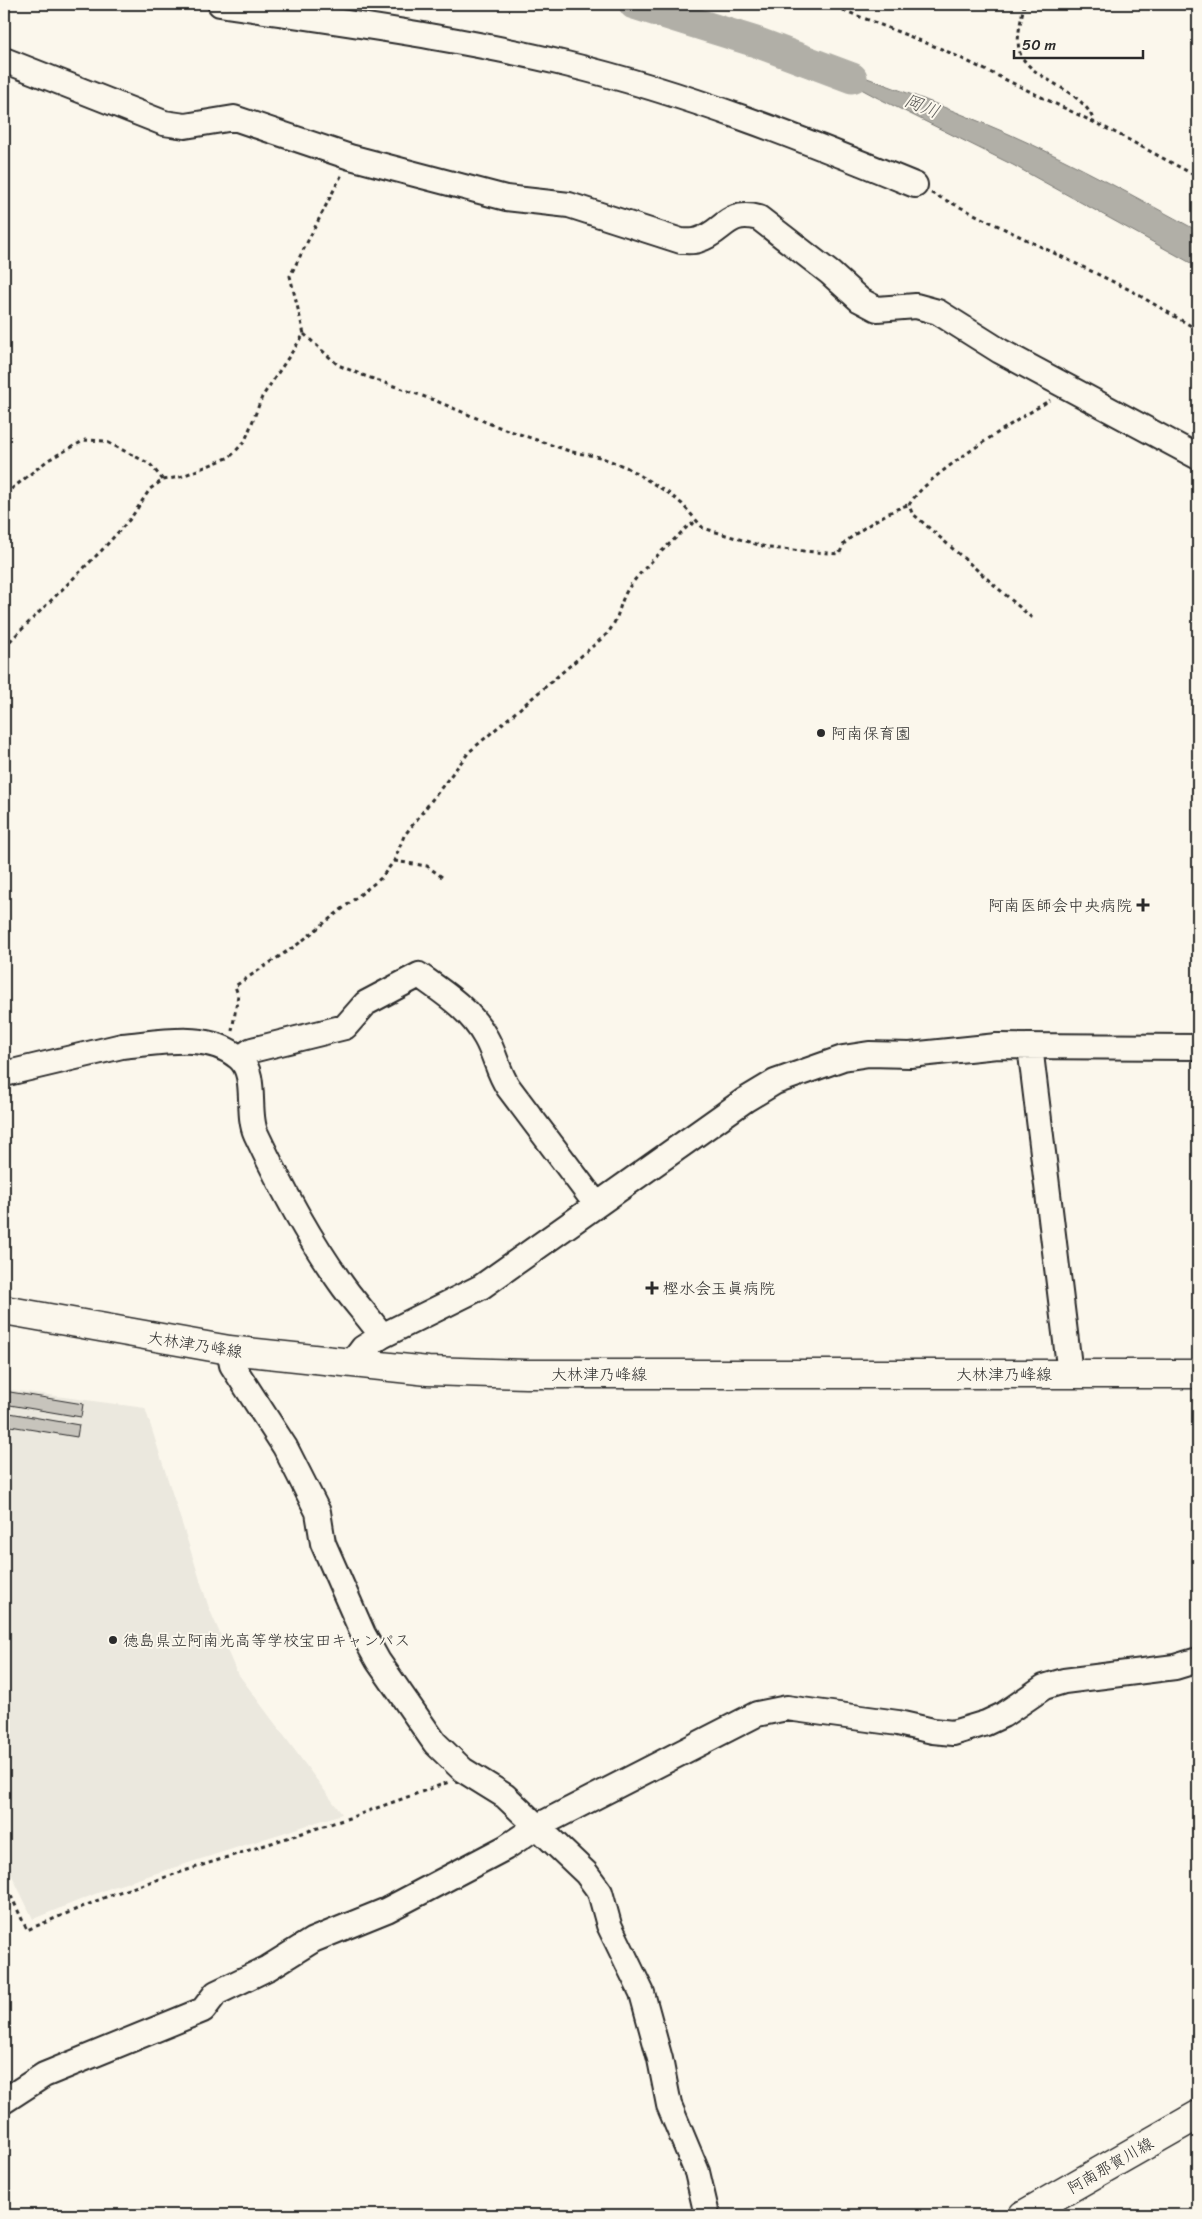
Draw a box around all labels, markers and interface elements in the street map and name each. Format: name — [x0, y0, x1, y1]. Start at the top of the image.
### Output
scale bar — [1014, 28, 1143, 60]
text: 50 m — [1022, 32, 1057, 58]
water label: 岡川 — [899, 84, 945, 128]
place label: 阿南保育園 — [831, 719, 911, 748]
marker: 阿南保育園 — [815, 727, 827, 739]
place label: 阿南医師会中央病院 — [988, 891, 1132, 920]
marker: 阿南医師会中央病院 — [1136, 898, 1150, 912]
place label: 樫水会玉眞病院 — [663, 1274, 775, 1303]
marker: 樫水会玉眞病院 — [645, 1281, 659, 1295]
street label: 大林津乃峰線 — [145, 1323, 245, 1366]
street label: 大林津乃峰線 — [551, 1360, 647, 1389]
street label: 大林津乃峰線 — [956, 1360, 1052, 1389]
place label: 徳島県立阿南光高等学校宝田キャンパス — [123, 1626, 410, 1655]
marker: 徳島県立阿南光高等学校宝田キャンパス — [107, 1634, 119, 1646]
street label: 阿南那賀川線 — [1061, 2129, 1159, 2202]

